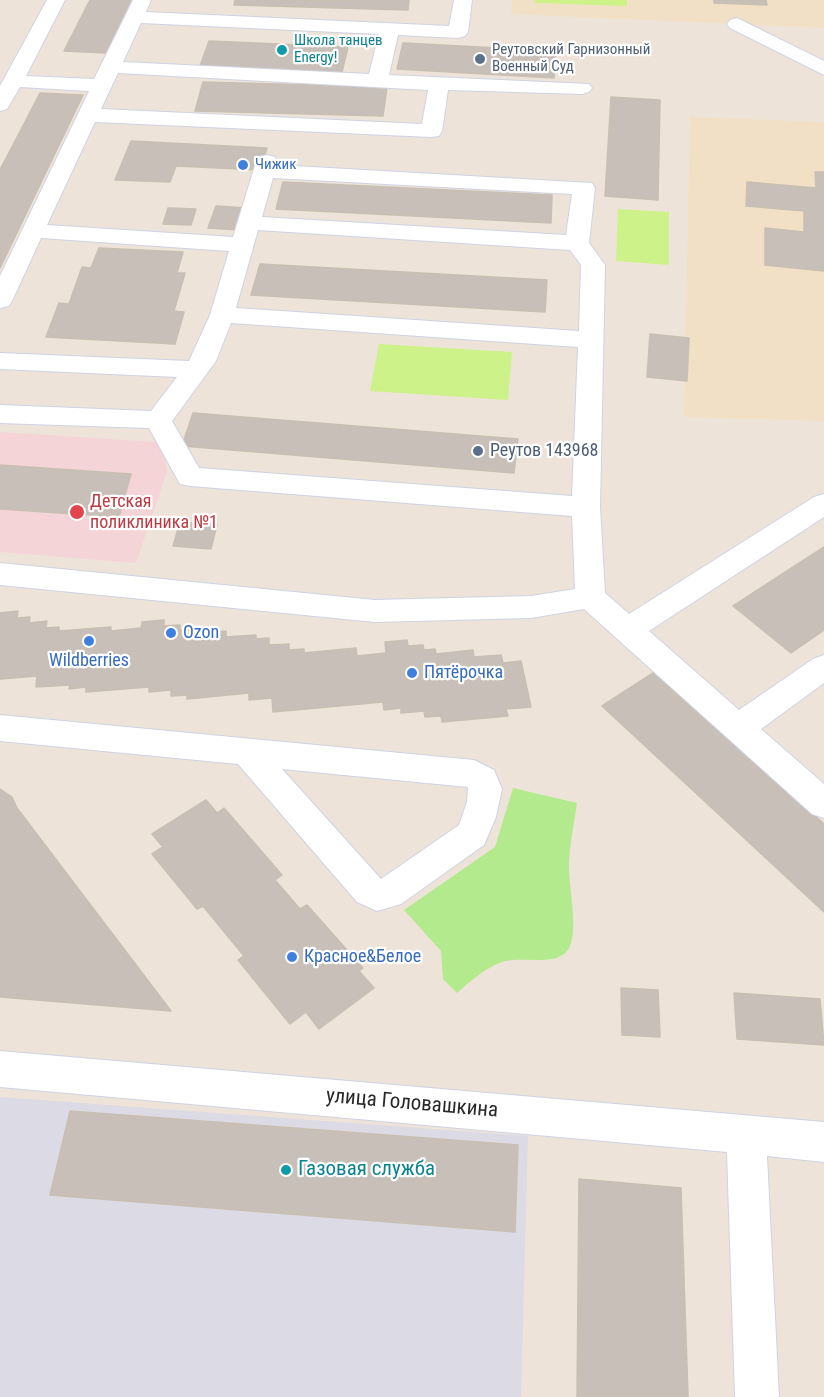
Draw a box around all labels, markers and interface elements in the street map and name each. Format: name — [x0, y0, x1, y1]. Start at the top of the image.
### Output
place label: Школа танцев Energy! — [294, 32, 382, 67]
place label: Реутовский Гарнизонный Военный Суд — [492, 41, 650, 76]
marker: Школа танцев Energy! — [275, 43, 289, 57]
marker: Реутовский Гарнизонный Военный Суд — [473, 52, 487, 66]
place label: Чижик — [255, 156, 296, 174]
marker: Чижик — [236, 158, 250, 172]
place label: Реутов 143968 — [490, 440, 599, 462]
marker: Реутов 143968 — [471, 444, 485, 458]
place label: Детская поликлиника №1 — [90, 491, 218, 534]
marker: Детская поликлиника №1 — [68, 503, 86, 521]
place label: Ozon — [183, 622, 219, 644]
marker: Ozon — [164, 626, 178, 640]
marker: Wildberries — [82, 634, 96, 648]
place label: Wildberries — [49, 650, 129, 672]
place label: Пятёрочка — [424, 662, 503, 684]
marker: Пятёрочка — [405, 666, 419, 680]
place label: Красное&Белое — [304, 946, 421, 968]
marker: Красное&Белое — [285, 950, 299, 964]
street label: улица Головашкина — [325, 1084, 499, 1124]
place label: Газовая служба — [298, 1157, 435, 1183]
marker: Газовая служба — [279, 1163, 293, 1177]

